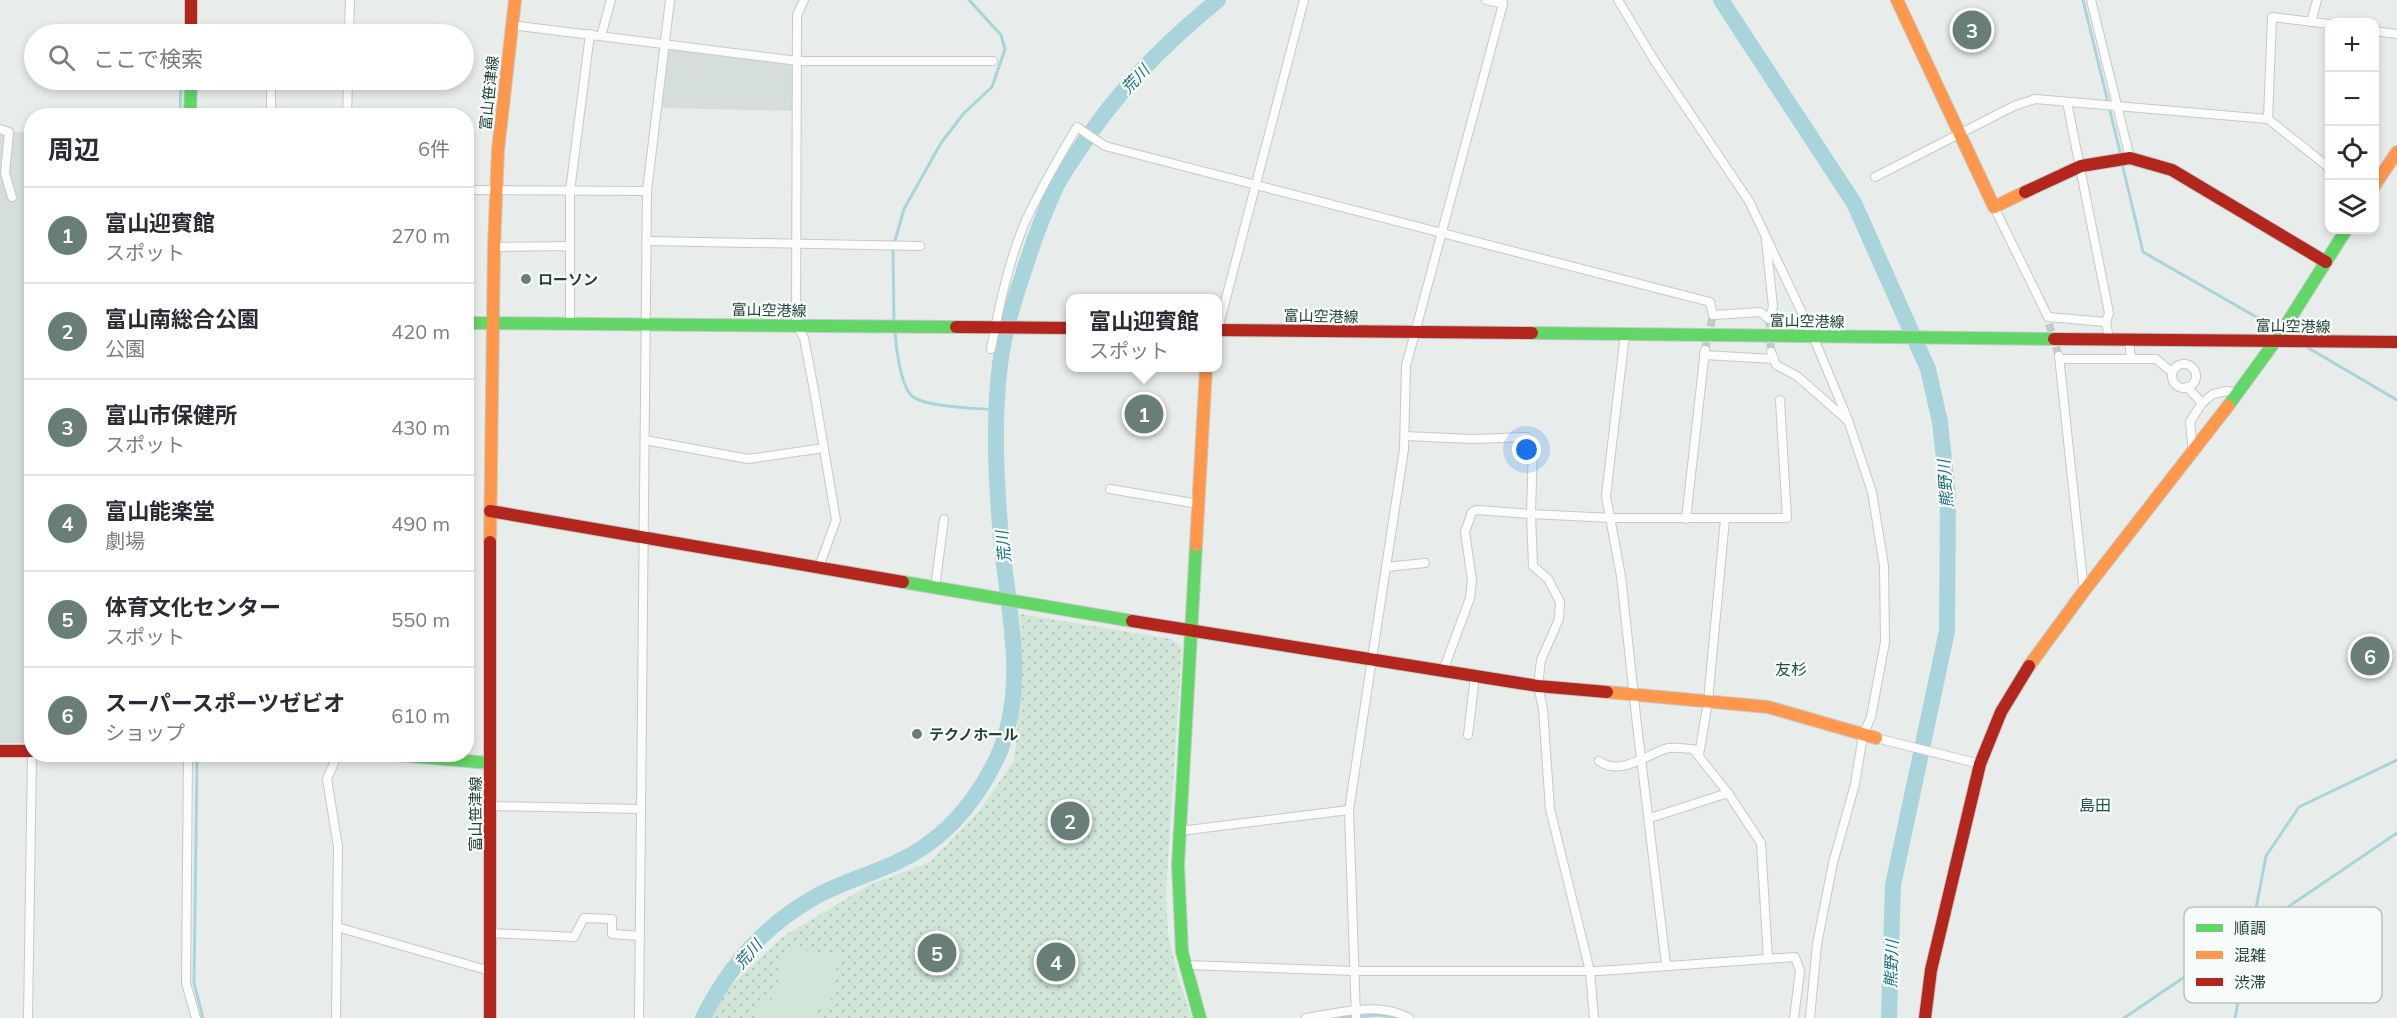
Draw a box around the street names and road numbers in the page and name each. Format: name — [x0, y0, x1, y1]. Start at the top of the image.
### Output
street label: 富山笹津線 — [476, 55, 502, 131]
street label: 富山空港線 — [731, 300, 807, 320]
street label: 富山空港線 — [1283, 306, 1359, 326]
street label: 富山空港線 — [1769, 311, 1845, 331]
street label: 富山空港線 — [2255, 316, 2331, 336]
street label: 富山笹津線 — [466, 776, 485, 852]

